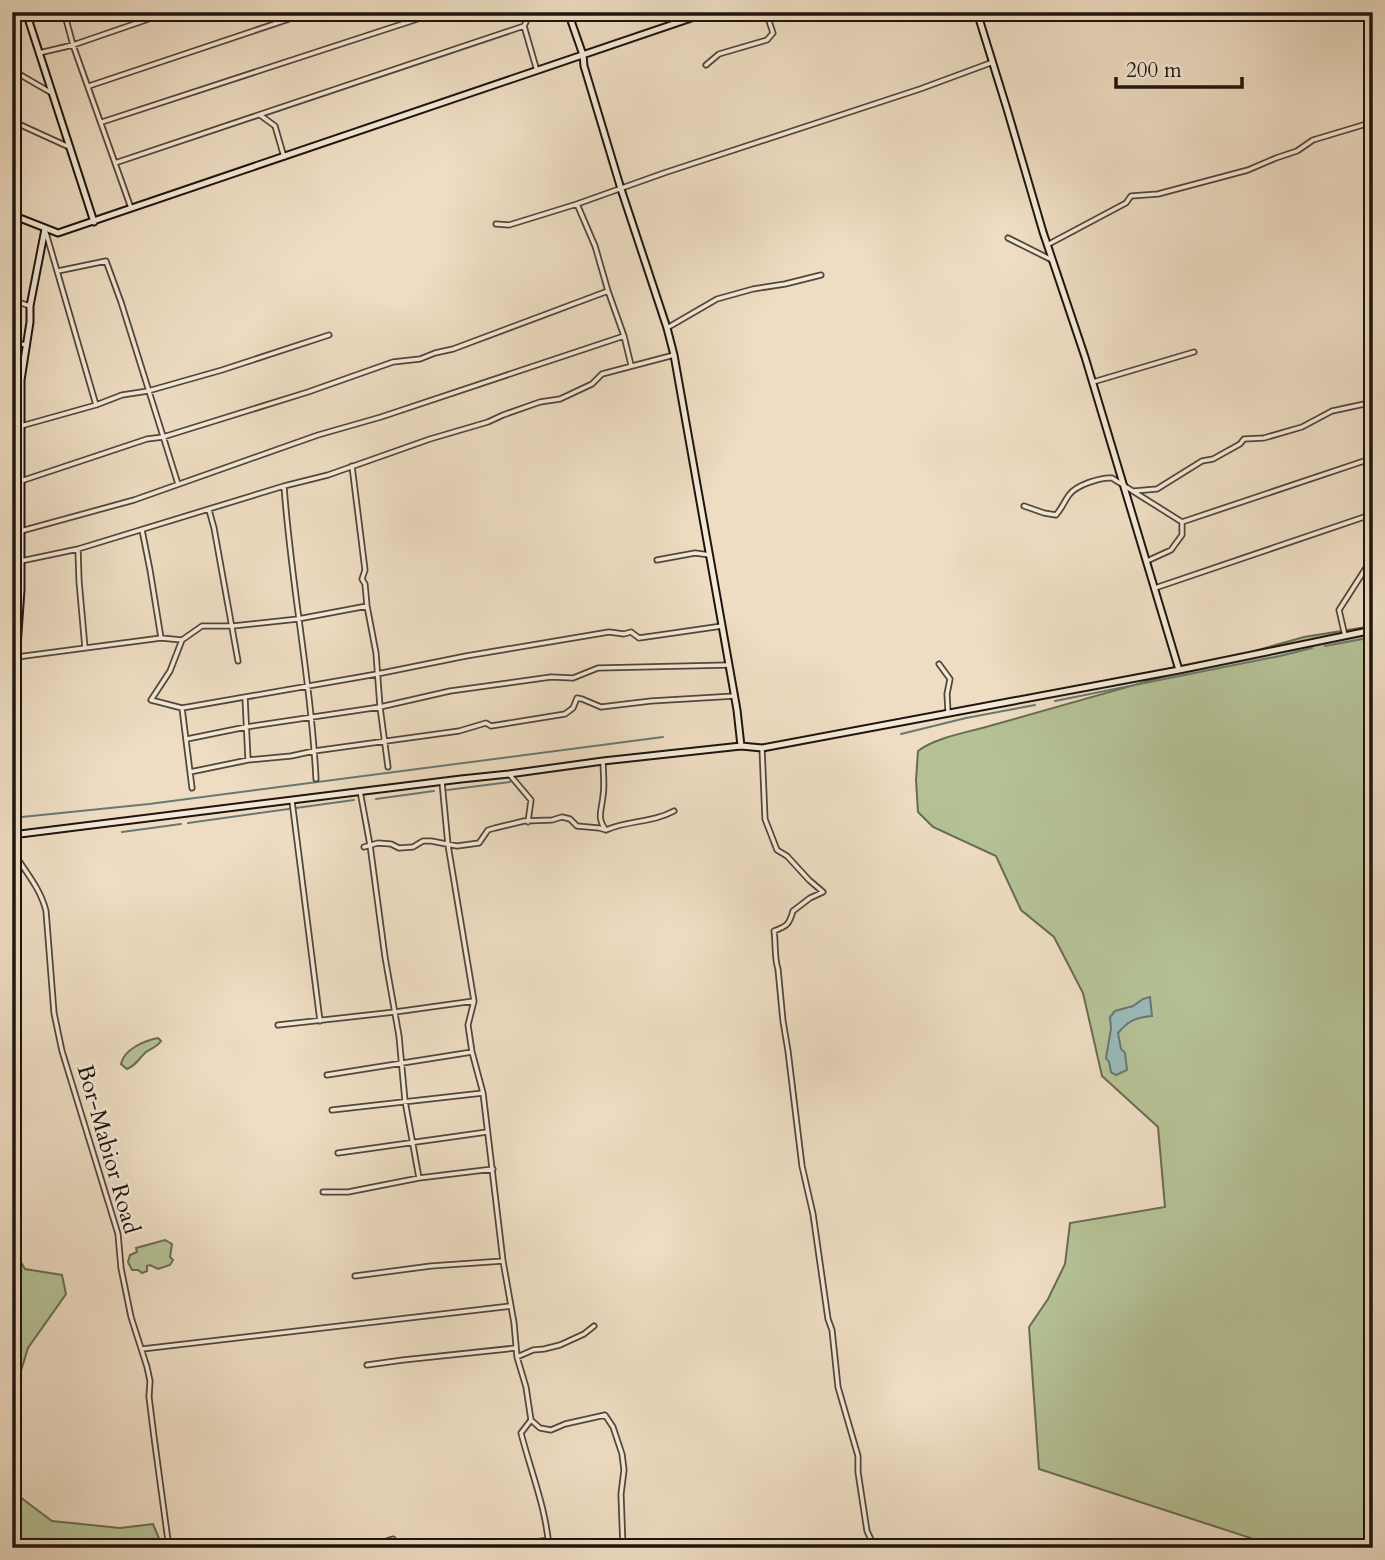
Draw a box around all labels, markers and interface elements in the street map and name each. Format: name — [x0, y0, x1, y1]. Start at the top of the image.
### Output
scale bar — [1116, 46, 1242, 90]
text: 200 m — [1126, 56, 1182, 85]
street label: Bor-Mabior Road — [70, 1061, 148, 1238]

